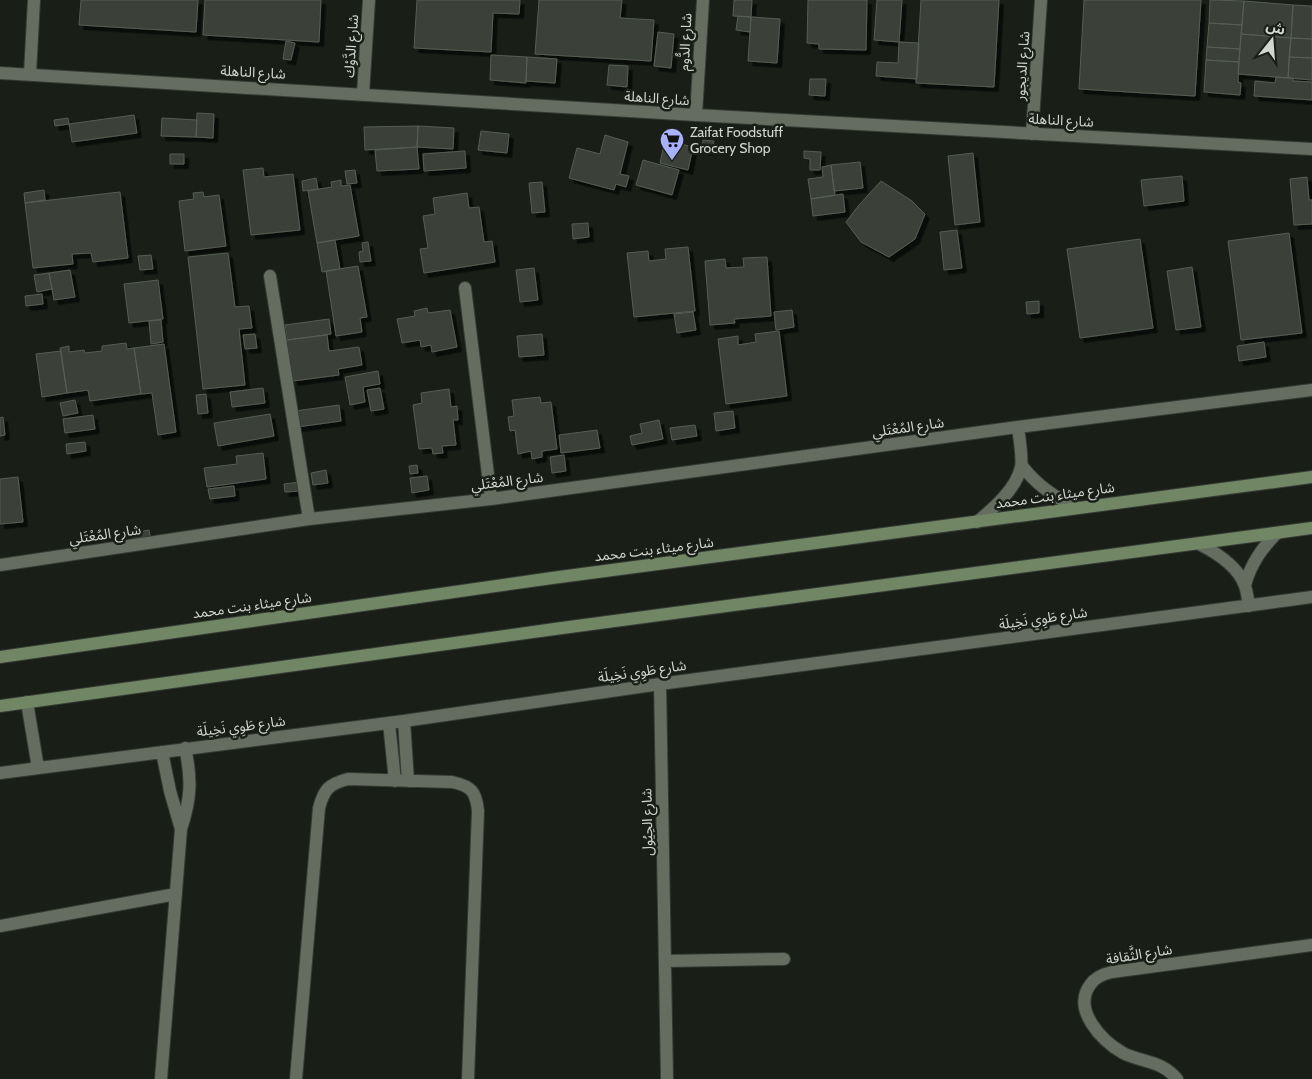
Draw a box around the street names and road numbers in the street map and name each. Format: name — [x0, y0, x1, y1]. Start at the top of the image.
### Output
street label: شارع الدُّوم — [674, 13, 698, 71]
street label: شارع الدَّوْك — [340, 14, 364, 78]
street label: شارع الديجور — [1011, 31, 1035, 103]
street label: شارع الناهلة — [220, 61, 286, 85]
street label: شارع الناهلة — [624, 87, 690, 111]
street label: شارع الناهلة — [1028, 109, 1094, 133]
street label: شارع المُعْتَلي — [871, 413, 945, 443]
street label: شارع المُعْتَلي — [470, 468, 544, 497]
street label: شارع ميثاء بنت محمد — [994, 478, 1116, 514]
street label: شارع المُعْتَلي — [68, 520, 142, 550]
street label: شارع ميثاء بنت محمد — [593, 533, 715, 567]
street label: شارع ميثاء بنت محمد — [191, 588, 313, 624]
street label: شارع طَوِي نَخِيلَة — [997, 602, 1089, 635]
street label: شارع طَوِي نَخِيلَة — [596, 655, 688, 688]
street label: شارع طَوِي نَخِيلَة — [196, 711, 287, 743]
street label: شارع الحِيُول — [637, 788, 659, 856]
street label: شارع الثَّقافة — [1104, 938, 1174, 970]

